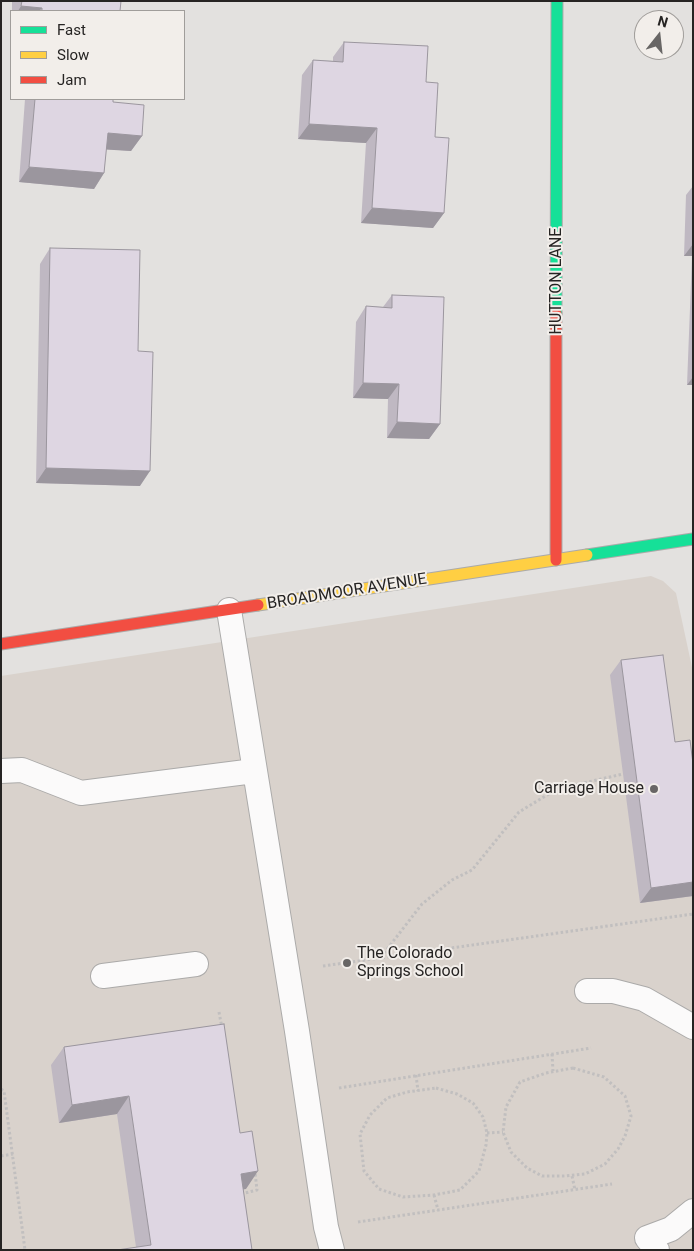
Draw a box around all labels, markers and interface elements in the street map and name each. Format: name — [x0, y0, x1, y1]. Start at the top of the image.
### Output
legend — [10, 10, 185, 100]
north arrow — [634, 10, 684, 60]
text: N — [656, 12, 670, 31]
text: Fast — [57, 21, 86, 39]
text: Slow — [57, 46, 89, 64]
text: Jam — [57, 71, 87, 89]
street label: HUTTON LANE — [547, 228, 567, 334]
street label: BROADMOOR AVENUE — [266, 570, 428, 614]
place label: Carriage House — [534, 779, 644, 799]
marker: Carriage House — [648, 783, 660, 795]
place label: The Colorado Springs School — [357, 944, 464, 982]
marker: The Colorado Springs School — [341, 957, 353, 969]

